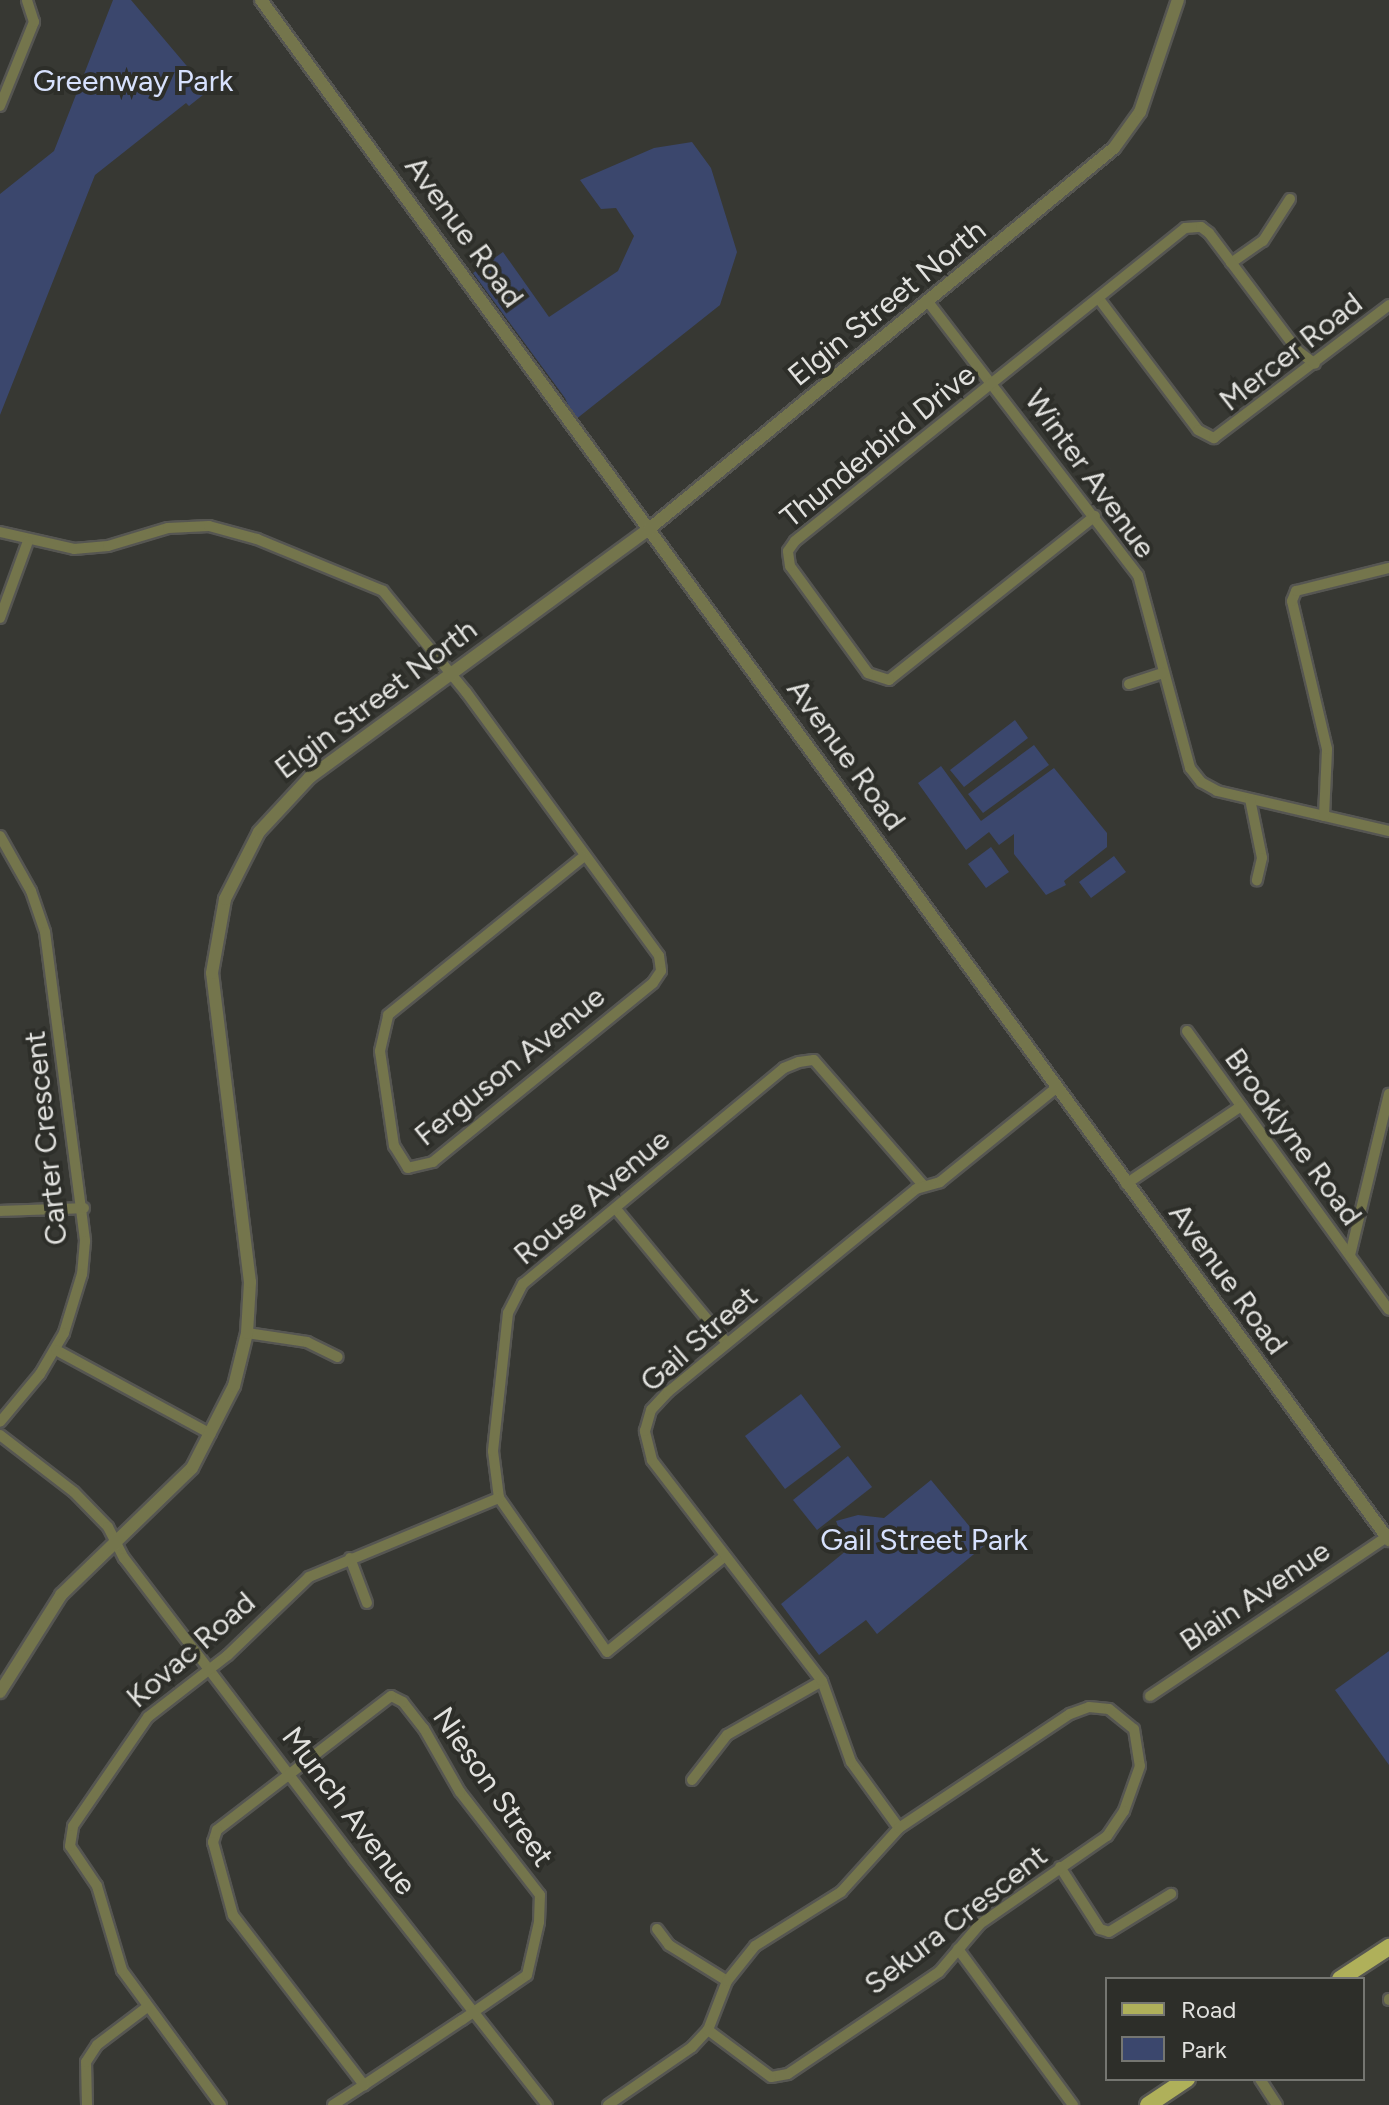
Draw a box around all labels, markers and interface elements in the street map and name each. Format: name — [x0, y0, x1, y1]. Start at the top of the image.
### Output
park label: Greenway Park — [33, 63, 233, 99]
street label: Avenue Road — [397, 149, 531, 315]
street label: Elgin Street North — [781, 212, 993, 394]
street label: Mercer Road — [1212, 285, 1370, 419]
street label: Thunderbird Drive — [773, 357, 983, 535]
street label: Winter Avenue — [1017, 383, 1163, 565]
street label: Elgin Street North — [268, 611, 484, 787]
street label: Avenue Road — [779, 672, 913, 838]
street label: Ferguson Avenue — [408, 978, 612, 1154]
street label: Carter Crescent — [17, 1029, 75, 1247]
street label: Brooklyne Road — [1217, 1042, 1369, 1232]
street label: Rouse Avenue — [507, 1121, 677, 1273]
street label: Avenue Road — [1161, 1196, 1295, 1362]
street label: Gail Street — [633, 1278, 765, 1400]
park label: Gail Street Park — [820, 1522, 1028, 1558]
street label: Blain Avenue — [1173, 1533, 1337, 1659]
street label: Kovac Road — [119, 1584, 263, 1716]
street label: Nieson Street — [425, 1700, 561, 1874]
street label: Munch Avenue — [274, 1720, 424, 1902]
street label: Sekura Crescent — [858, 1838, 1054, 2002]
legend — [1105, 1977, 1365, 2081]
text: Road — [1181, 1995, 1236, 2024]
text: Park — [1181, 2035, 1227, 2064]

